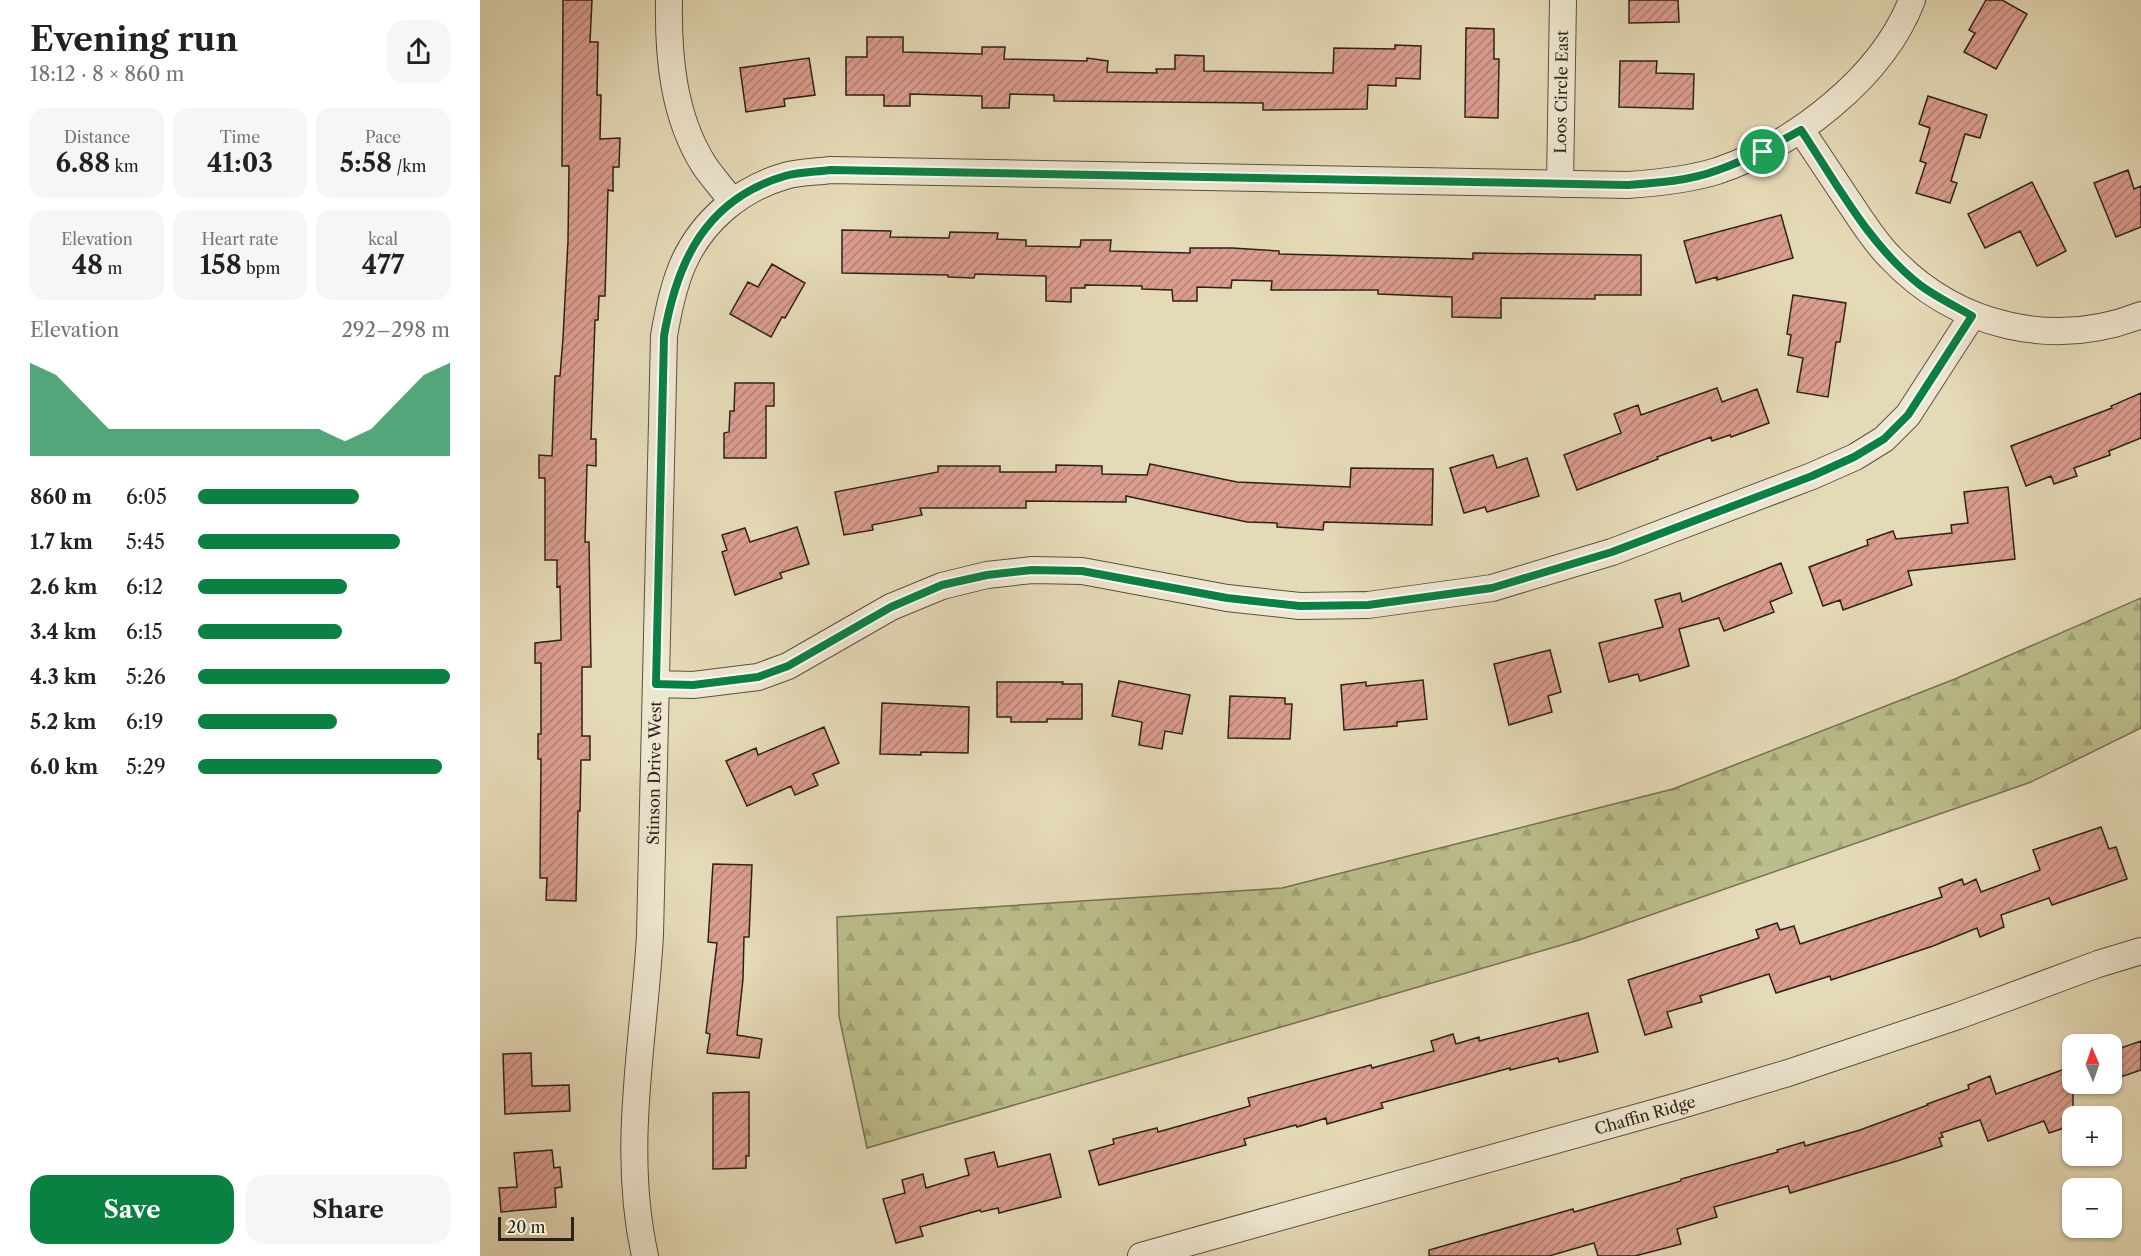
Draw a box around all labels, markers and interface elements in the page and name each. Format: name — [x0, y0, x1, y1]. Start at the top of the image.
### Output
text: Evening run — [30, 19, 238, 60]
button: share — [387, 20, 450, 83]
street label: Loos Circle East — [1550, 30, 1572, 154]
text: 18:12 · 8 × 860 m — [30, 62, 184, 86]
pin — [1737, 126, 1788, 177]
text: Distance — [64, 127, 130, 147]
text: Time — [220, 127, 260, 147]
text: Pace — [365, 127, 401, 147]
icon: arrive — [1746, 135, 1779, 168]
text: 6.88 — [55, 147, 110, 179]
text: 41:03 — [207, 147, 273, 179]
text: 5:58 — [340, 147, 392, 179]
text: km — [110, 156, 139, 176]
text: /km — [392, 156, 426, 176]
text: Elevation — [61, 229, 133, 249]
text: Heart rate — [201, 229, 279, 249]
text: kcal — [368, 229, 398, 249]
text: 48 — [72, 249, 103, 281]
text: 158 — [200, 249, 242, 281]
text: 477 — [362, 249, 404, 281]
text: m — [103, 258, 122, 278]
text: bpm — [242, 258, 280, 278]
text: Elevation — [30, 318, 119, 342]
text: 292–298 m — [341, 318, 450, 342]
text: 860 m — [30, 485, 92, 509]
text: 6:05 — [126, 485, 167, 509]
text: 1.7 km — [30, 530, 93, 554]
text: 5:45 — [126, 530, 165, 554]
text: 2.6 km — [30, 575, 97, 599]
text: 6:12 — [126, 575, 163, 599]
text: 3.4 km — [30, 620, 97, 644]
text: 6:15 — [126, 620, 163, 644]
text: 4.3 km — [30, 665, 97, 689]
text: 5:26 — [126, 665, 166, 689]
street label: Stinson Drive West — [643, 700, 665, 845]
text: 5.2 km — [30, 710, 97, 734]
text: 6:19 — [126, 710, 163, 734]
text: 6.0 km — [30, 755, 98, 779]
text: 5:29 — [126, 755, 166, 779]
north arrow — [2062, 1034, 2122, 1094]
map controls — [2062, 1034, 2122, 1238]
street label: Chaffin Ridge — [1592, 1091, 1698, 1139]
button: + — [2062, 1106, 2122, 1166]
button: Save — [30, 1175, 234, 1244]
button: Share — [246, 1175, 450, 1244]
button: − — [2062, 1178, 2122, 1238]
scale bar — [498, 1214, 574, 1242]
text: 20 m — [507, 1217, 546, 1237]

